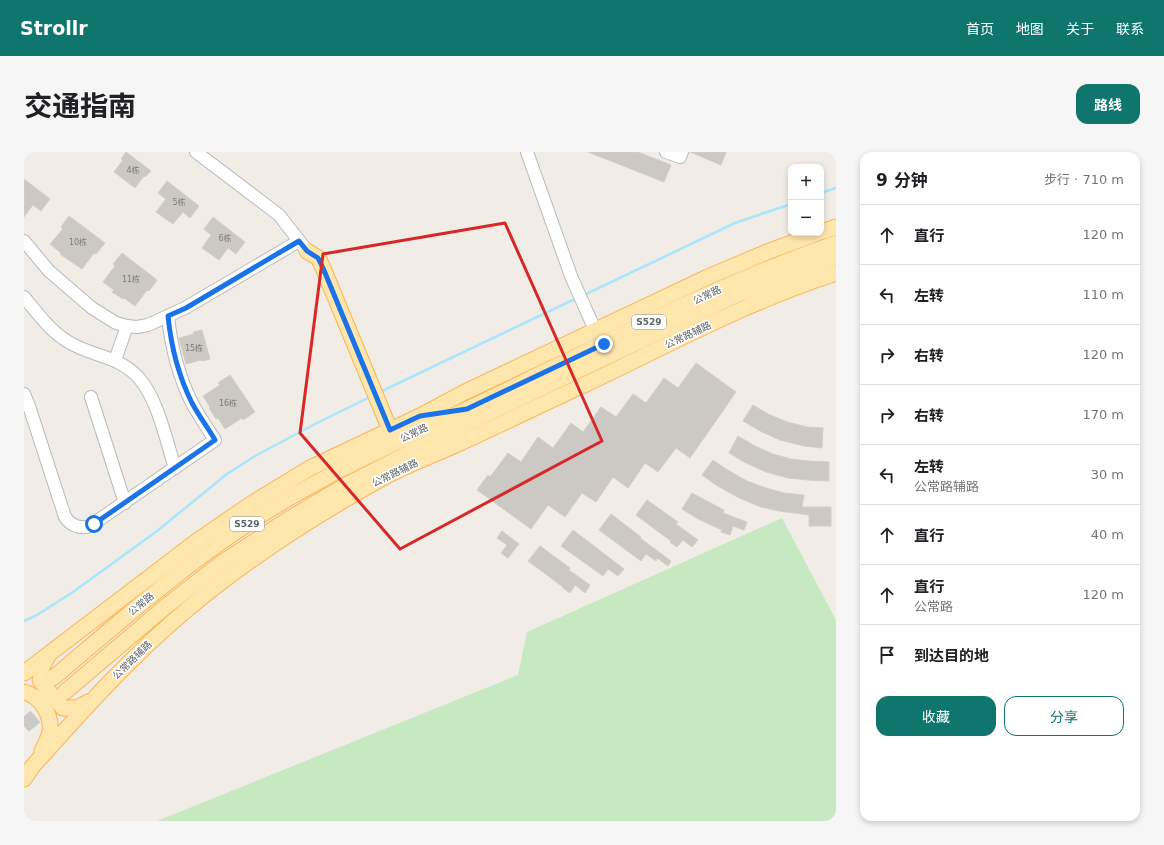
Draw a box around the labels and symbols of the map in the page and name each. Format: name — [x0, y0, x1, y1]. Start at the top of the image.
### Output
house number: 4栋 — [126, 165, 140, 175]
house number: 5栋 — [172, 197, 186, 207]
house number: 6栋 — [218, 233, 232, 243]
house number: 10栋 — [69, 237, 87, 247]
house number: 11栋 — [122, 274, 140, 284]
street label: 公常路 — [691, 284, 723, 306]
road number: S529 — [632, 315, 666, 329]
street label: 公常路辅路 — [663, 319, 713, 351]
route end — [595, 335, 613, 353]
house number: 15栋 — [185, 343, 203, 353]
house number: 16栋 — [219, 398, 237, 408]
street label: 公常路 — [398, 422, 430, 444]
street label: 公常路辅路 — [370, 457, 420, 489]
route start — [85, 515, 103, 533]
road number: S529 — [230, 517, 264, 531]
street label: 公常路 — [126, 590, 156, 618]
street label: 公常路辅路 — [110, 639, 154, 681]

